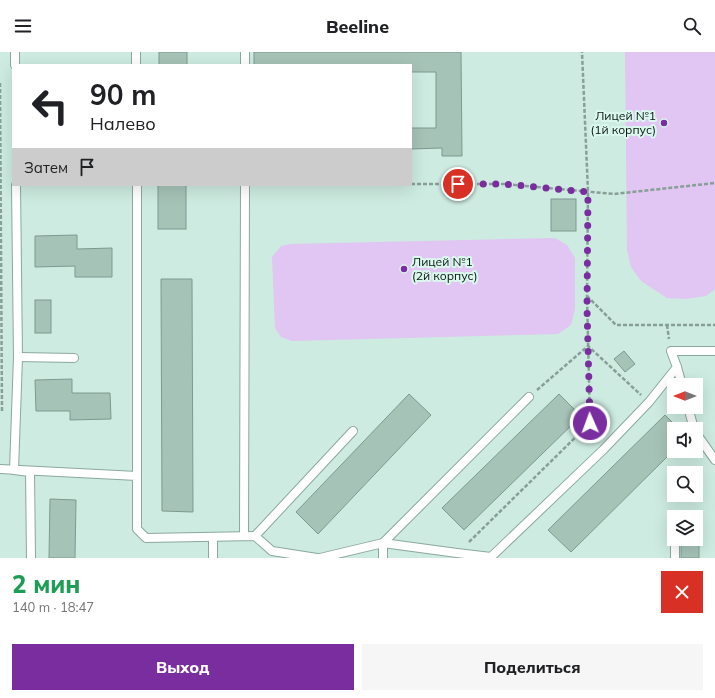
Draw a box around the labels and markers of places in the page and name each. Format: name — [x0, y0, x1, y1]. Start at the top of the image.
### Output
place label: Лицей №1 (1й корпус) — [590, 108, 656, 137]
marker: Лицей №1 (1й корпус) — [659, 118, 669, 128]
pin — [441, 167, 475, 201]
place label: Лицей №1 (2й корпус) — [412, 254, 478, 283]
marker: Лицей №1 (2й корпус) — [399, 264, 409, 274]

